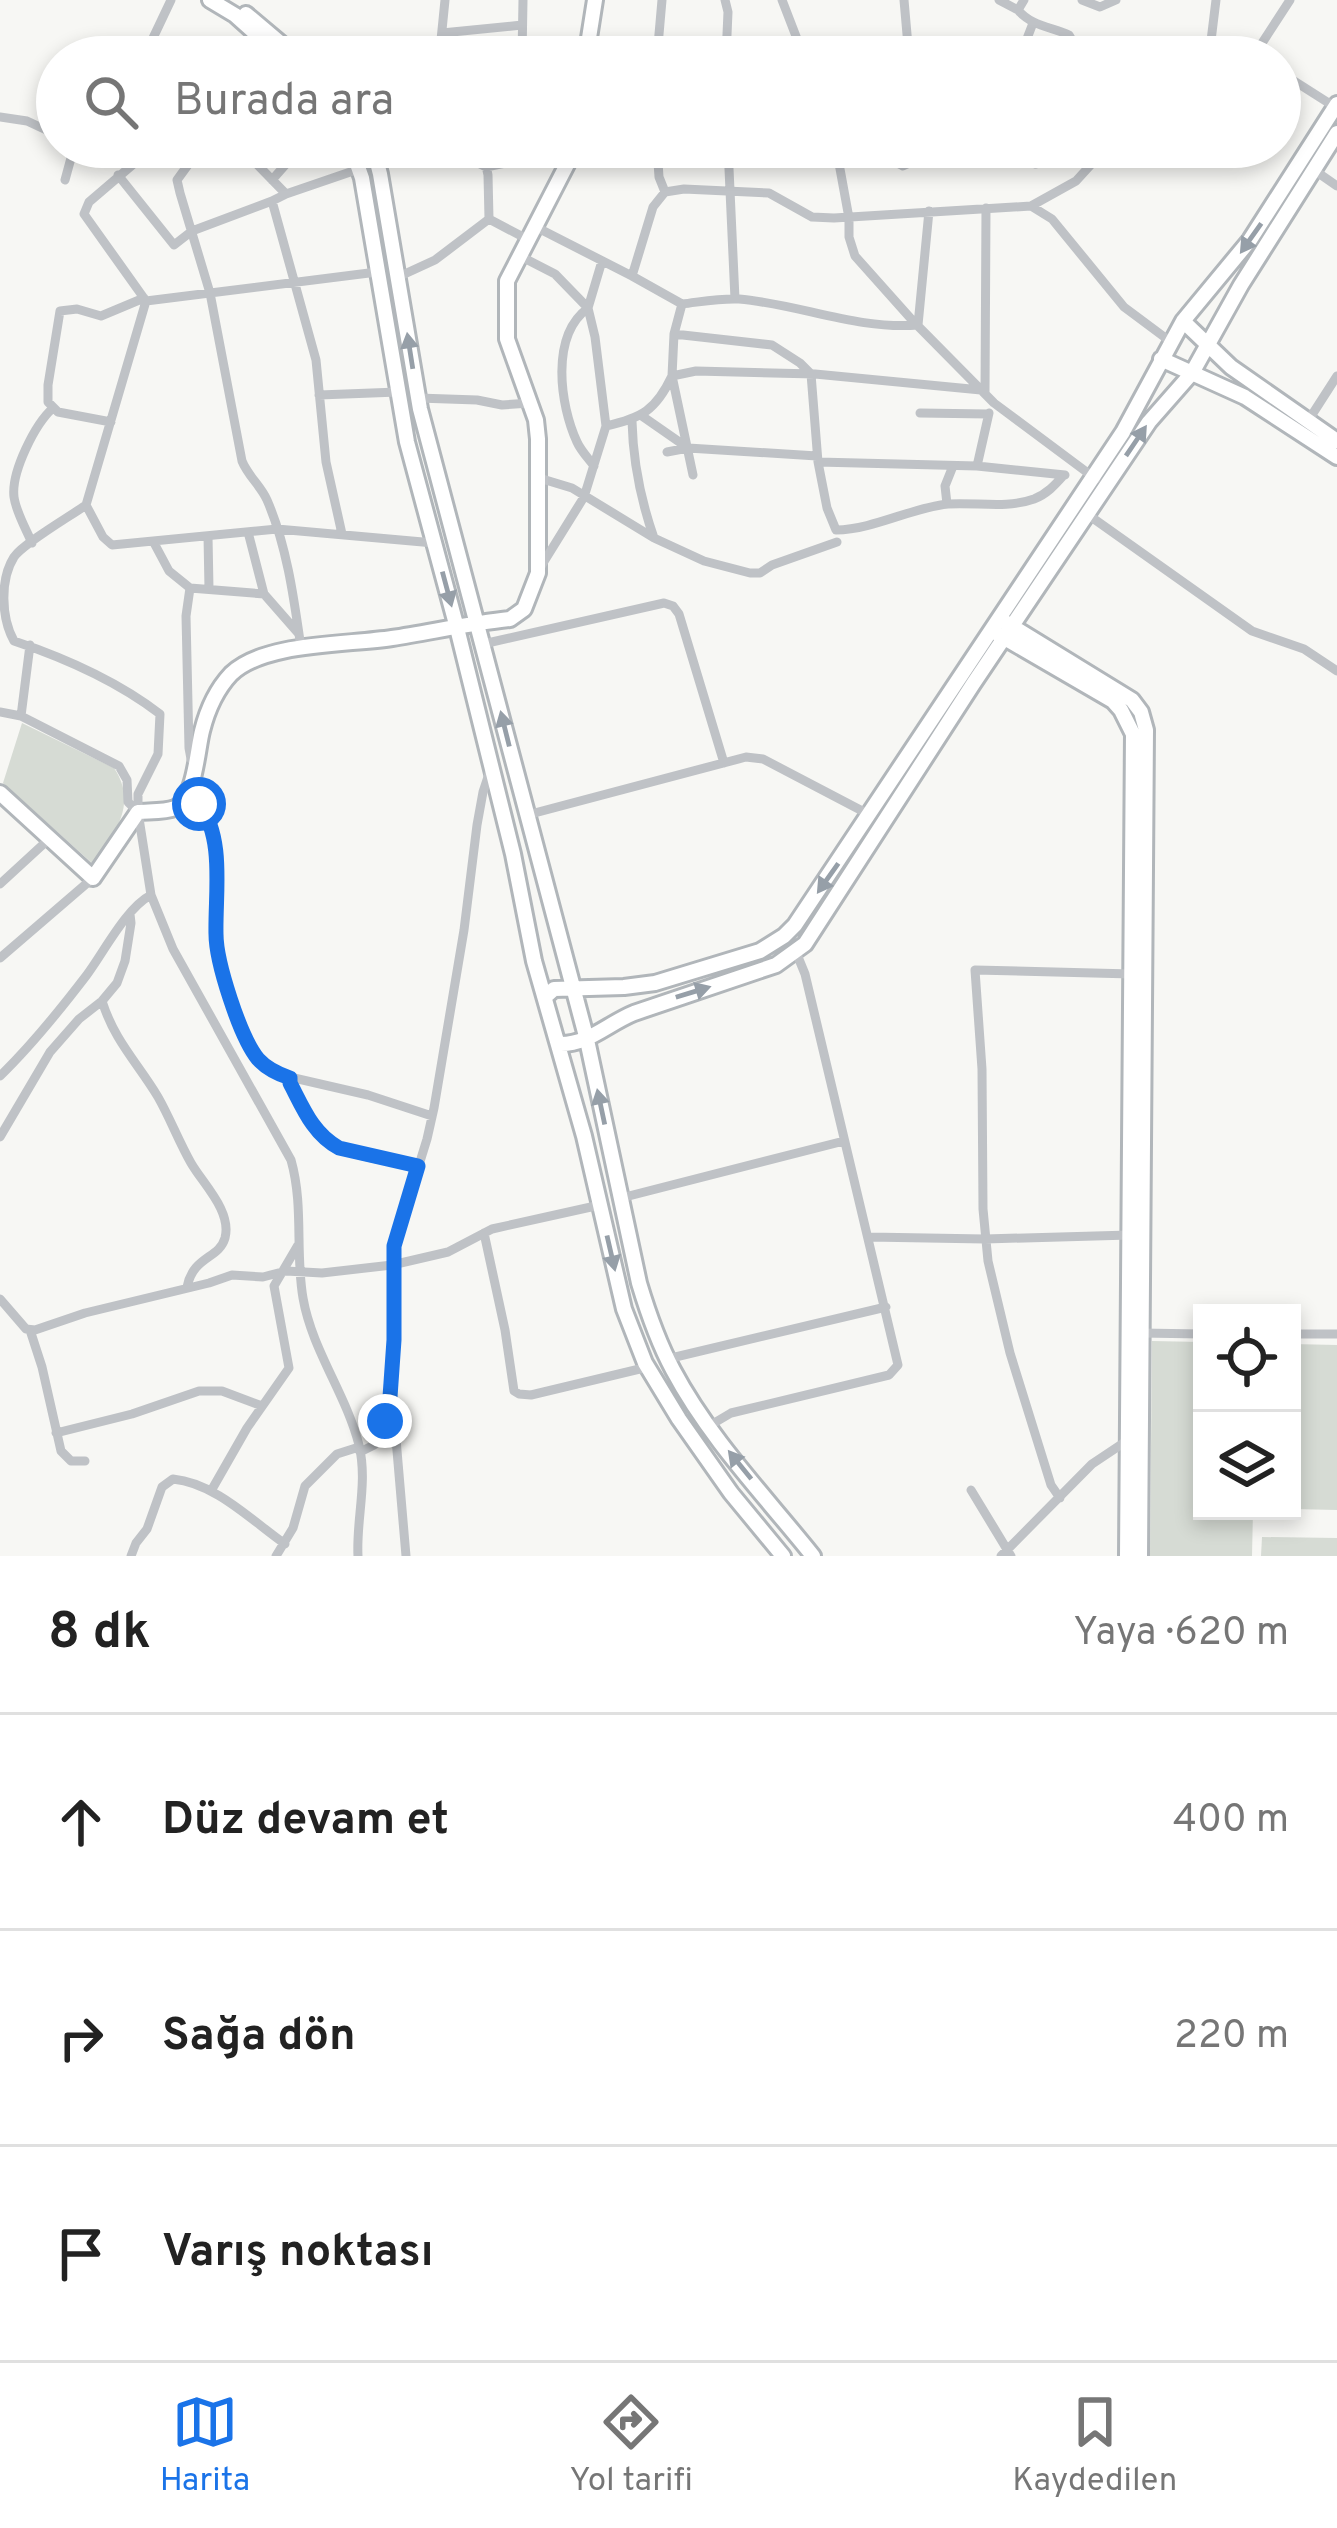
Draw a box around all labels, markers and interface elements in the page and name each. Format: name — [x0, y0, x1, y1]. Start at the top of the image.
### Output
search box — [36, 36, 1301, 168]
icon: search — [78, 69, 144, 135]
text: Burada ara — [174, 74, 394, 131]
one-way arrow — [1240, 222, 1263, 254]
one-way arrow — [401, 331, 419, 369]
one-way arrow — [1124, 424, 1147, 457]
one-way arrow — [438, 571, 457, 608]
one-way arrow — [494, 710, 513, 747]
route start — [172, 777, 226, 831]
one-way arrow — [817, 861, 840, 894]
one-way arrow — [675, 982, 712, 1001]
one-way arrow — [591, 1087, 610, 1125]
one-way arrow — [602, 1234, 621, 1271]
map controls — [1193, 1304, 1301, 1520]
button: locate — [1193, 1304, 1301, 1412]
route end — [358, 1394, 412, 1448]
button: layers — [1193, 1412, 1301, 1520]
one-way arrow — [728, 1449, 753, 1480]
text: 8 dk — [48, 1602, 151, 1667]
text: Yaya · 620 m — [1073, 1610, 1289, 1659]
icon: ahead — [48, 1789, 114, 1855]
text: Düz devam et — [162, 1793, 449, 1850]
text: 400 m — [1173, 1797, 1289, 1846]
icon: right — [48, 2005, 114, 2071]
text: Sağa dön — [162, 2009, 356, 2066]
text: 220 m — [1174, 2013, 1289, 2062]
icon: arrive — [48, 2221, 114, 2287]
text: Varış noktası — [162, 2225, 434, 2282]
tab: Harita — [160, 2389, 250, 2503]
tab: Yol tarifi — [570, 2389, 693, 2503]
tab: Kaydedilen — [1012, 2389, 1177, 2503]

